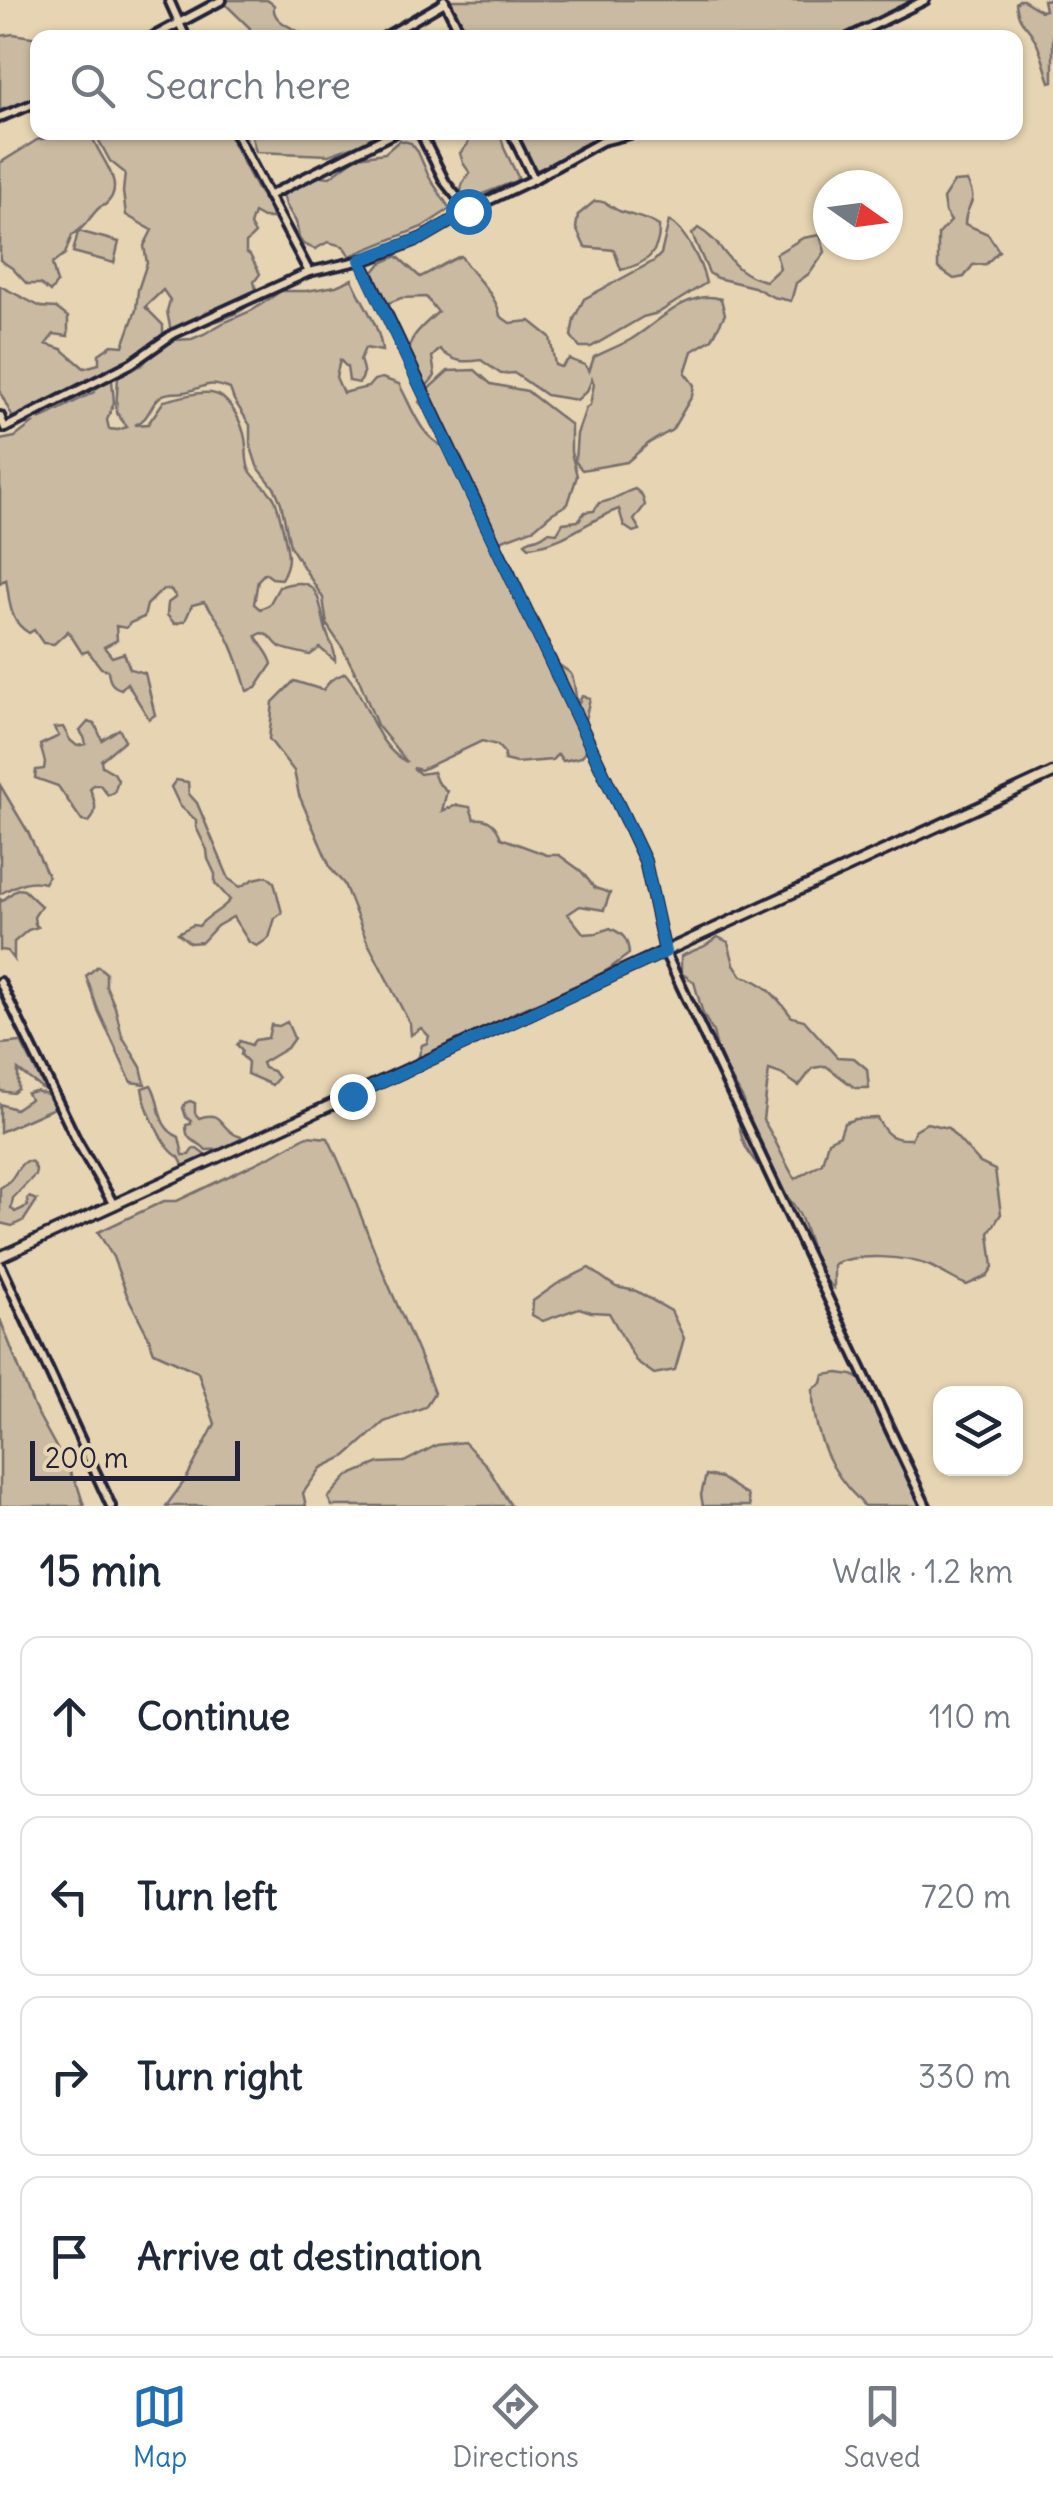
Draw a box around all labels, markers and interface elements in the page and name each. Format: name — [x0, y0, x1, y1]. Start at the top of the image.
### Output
search box — [30, 30, 1023, 140]
icon: search — [65, 58, 120, 113]
text: Search here — [145, 62, 351, 109]
north arrow — [813, 170, 903, 260]
route start — [446, 189, 492, 235]
route end — [330, 1074, 376, 1120]
map controls — [933, 1386, 1023, 1476]
button: layers — [933, 1386, 1023, 1476]
scale bar — [30, 1436, 240, 1480]
text: 200 m — [45, 1440, 128, 1476]
text: 15 min — [40, 1545, 161, 1597]
text: Walk · 1.2 km — [832, 1551, 1013, 1592]
icon: ahead — [42, 1689, 97, 1744]
text: Continue — [137, 1693, 290, 1740]
text: 110 m — [929, 1696, 1011, 1737]
icon: left — [42, 1869, 97, 1924]
text: Turn left — [137, 1873, 277, 1920]
text: 720 m — [921, 1876, 1011, 1917]
icon: right — [42, 2049, 97, 2104]
text: Turn right — [137, 2053, 303, 2100]
text: 330 m — [918, 2056, 1011, 2097]
icon: arrive — [42, 2229, 97, 2284]
text: Arrive at destination — [137, 2233, 482, 2280]
tab: Map — [132, 2379, 187, 2475]
tab: Directions — [452, 2379, 579, 2475]
tab: Saved — [844, 2379, 921, 2475]

